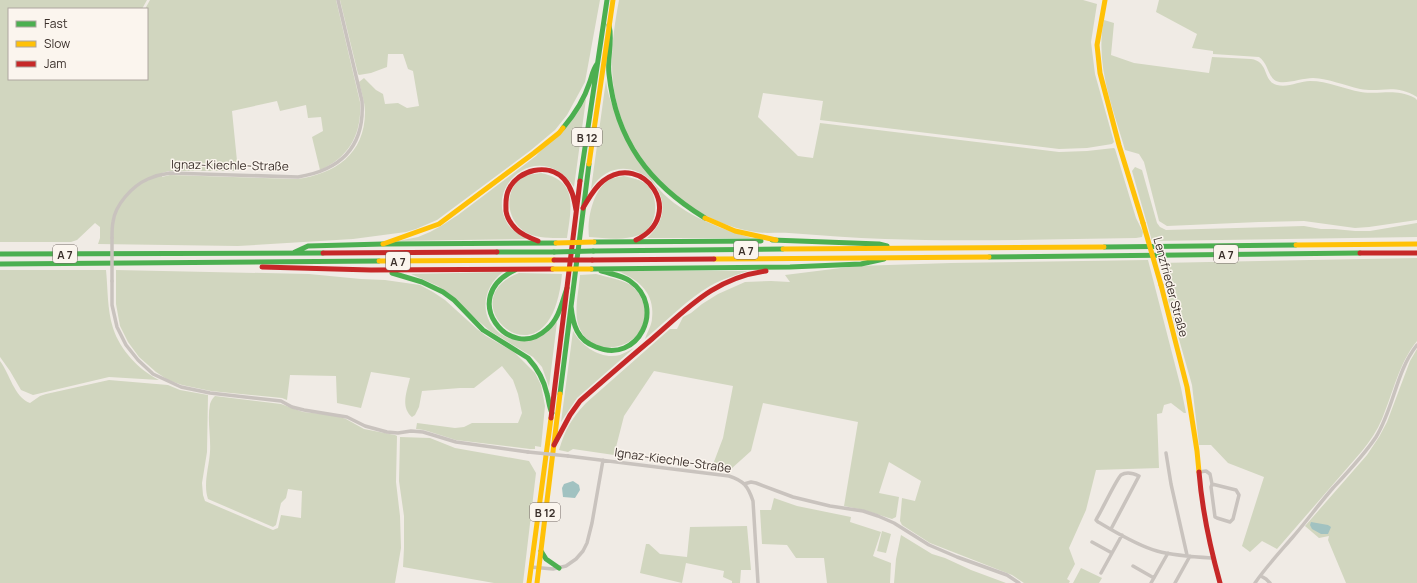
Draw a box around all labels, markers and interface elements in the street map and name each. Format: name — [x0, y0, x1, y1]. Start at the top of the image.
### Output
legend — [8, 8, 148, 80]
text: Fast — [44, 15, 68, 32]
text: Slow — [44, 35, 70, 52]
text: Jam — [44, 55, 66, 72]
road number: B 12 — [572, 128, 602, 146]
street label: Ignaz-Kiechle-Straße — [171, 155, 289, 175]
street label: Lenzfrieder Straße — [1149, 235, 1193, 339]
road number: A 7 — [734, 241, 758, 259]
road number: A 7 — [53, 245, 77, 263]
road number: A 7 — [1214, 245, 1238, 263]
road number: A 7 — [386, 252, 410, 270]
street label: Ignaz-Kiechle-Straße — [613, 443, 733, 477]
road number: B 12 — [530, 503, 560, 521]

